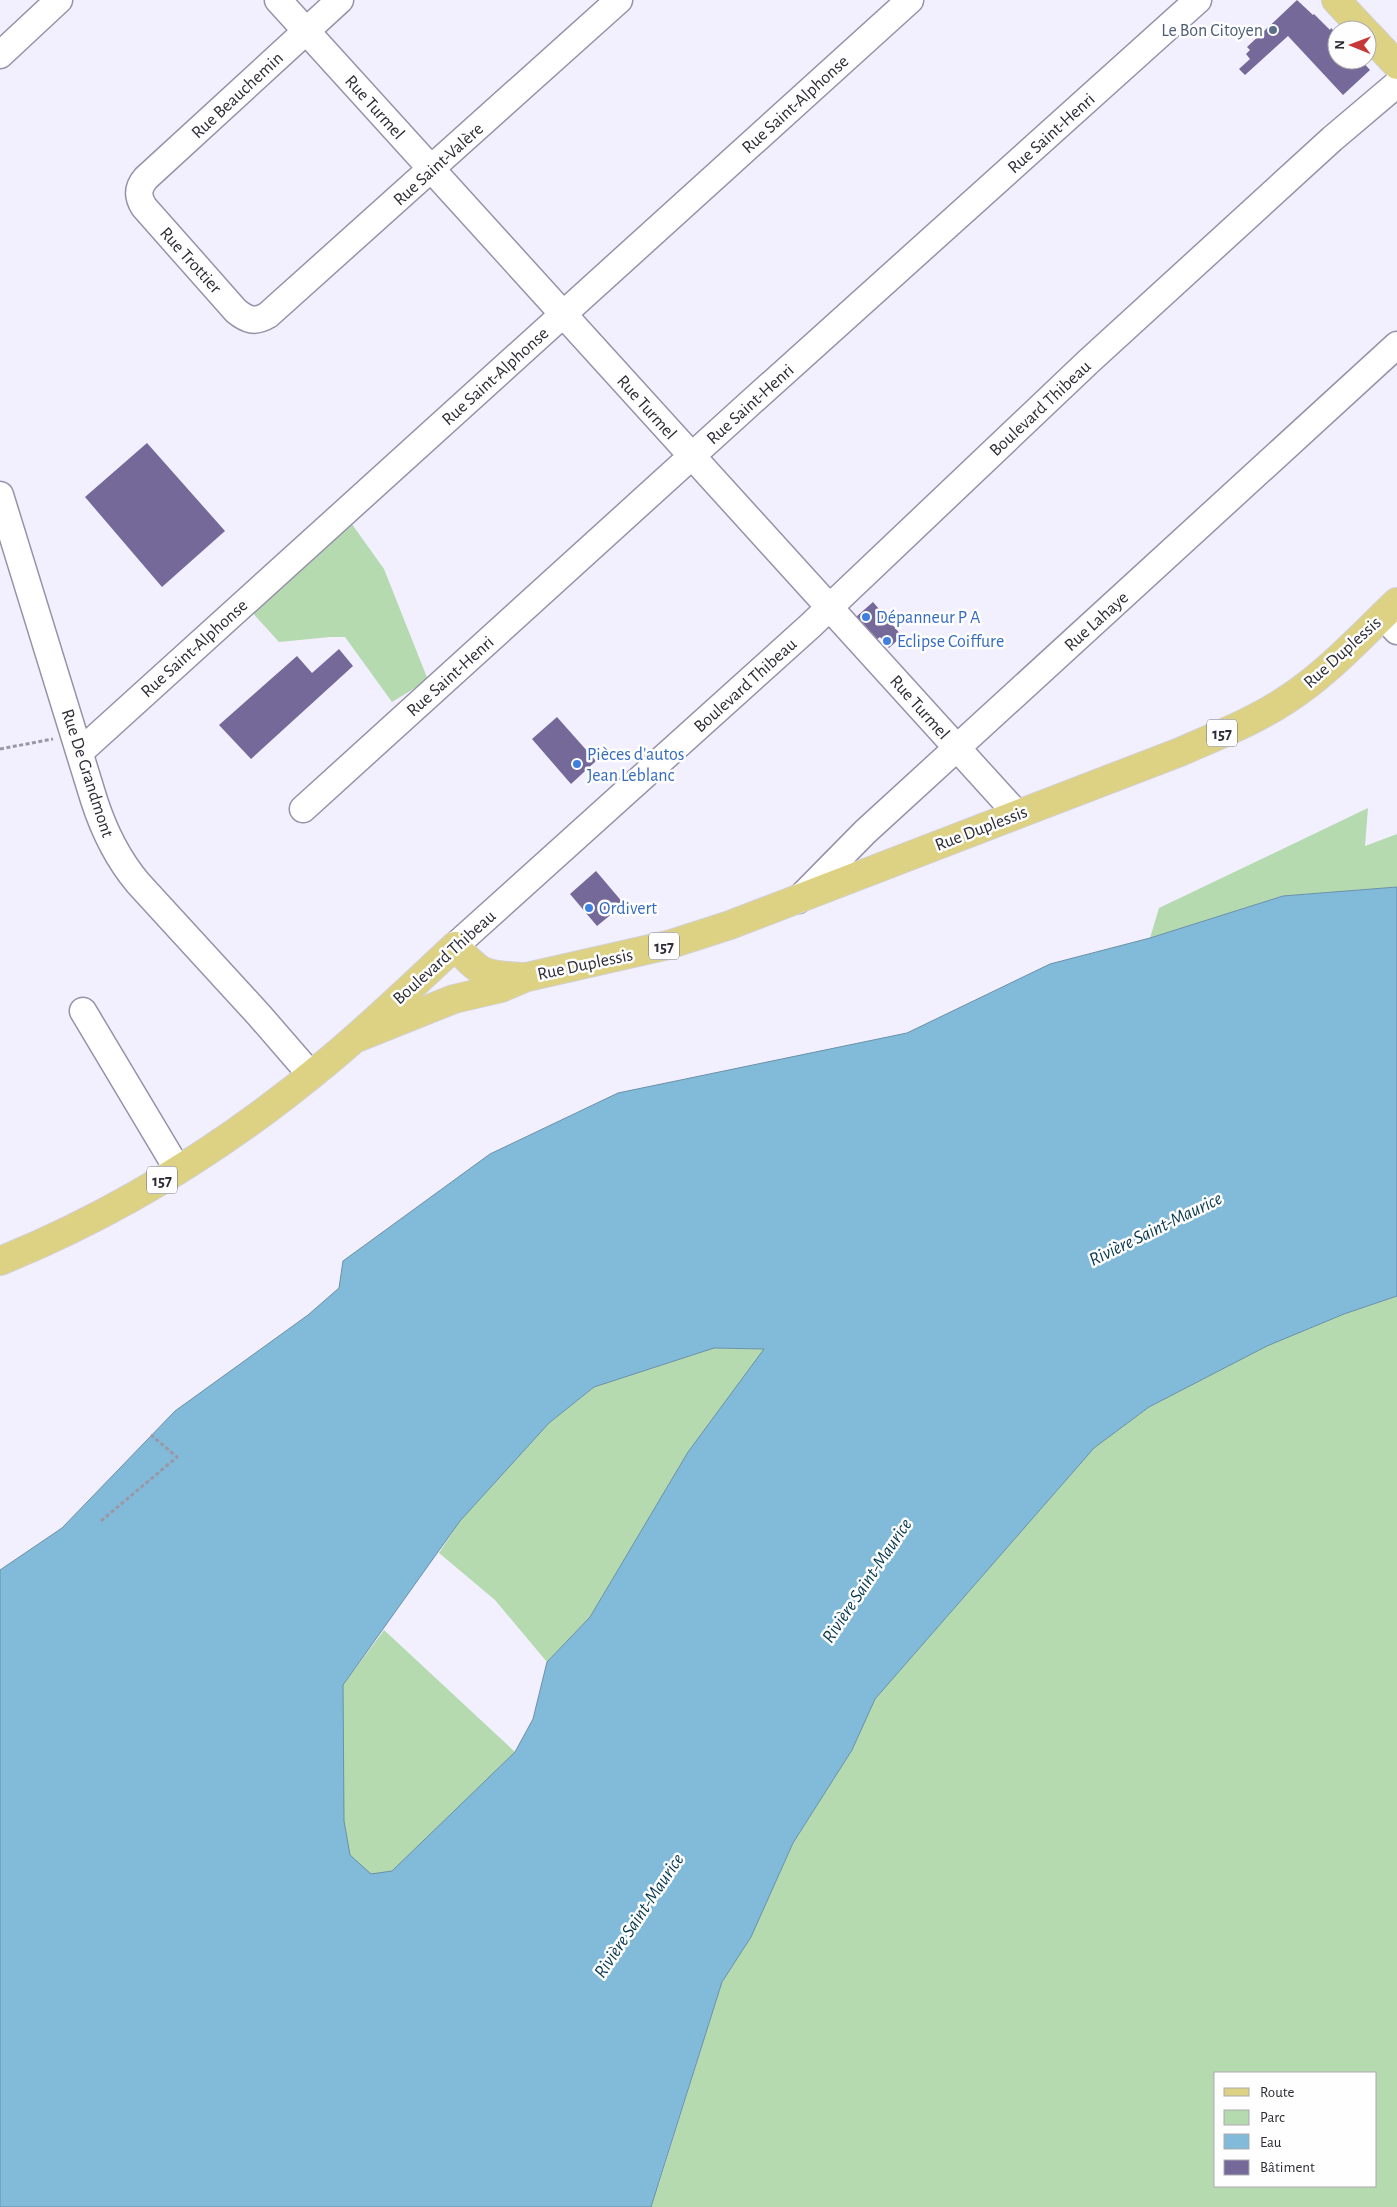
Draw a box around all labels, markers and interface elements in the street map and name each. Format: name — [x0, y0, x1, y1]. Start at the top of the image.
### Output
north arrow — [1327, 20, 1377, 70]
place label: Le Bon Citoyen — [1161, 22, 1263, 40]
marker: Le Bon Citoyen — [1267, 24, 1279, 36]
text: N — [1333, 40, 1347, 50]
street label: Rue Beauchemin — [188, 49, 287, 143]
street label: Rue Saint-Alphonse — [739, 52, 852, 157]
street label: Rue Turmel — [341, 72, 408, 143]
street label: Rue Saint-Henri — [1005, 90, 1099, 177]
street label: Rue Saint-Valère — [390, 120, 487, 210]
street label: Rue Trottier — [156, 224, 225, 297]
street label: Rue Saint-Alphonse — [439, 324, 552, 429]
street label: Boulevard Thibeau — [987, 357, 1095, 460]
street label: Rue Saint-Henri — [704, 361, 798, 448]
street label: Rue Turmel — [613, 372, 680, 443]
street label: Rue Lahaye — [1061, 589, 1132, 655]
street label: Rue Saint-Alphonse — [138, 596, 251, 701]
place label: Dépanneur P A — [876, 609, 981, 627]
marker: Dépanneur P A — [860, 611, 872, 623]
street label: Rue Duplessis — [1301, 614, 1385, 692]
street label: Rue Saint-Henri — [404, 633, 498, 720]
place label: Eclipse Coiffure — [897, 633, 1004, 651]
street label: Boulevard Thibeau — [691, 635, 800, 736]
marker: Eclipse Coiffure — [881, 635, 893, 647]
street label: Rue Turmel — [886, 672, 953, 743]
street label: Rue De Grandmont — [58, 707, 116, 840]
road number: 157 — [1207, 720, 1237, 746]
place label: Pièces d'autos Jean Leblanc — [587, 746, 684, 785]
marker: Pièces d'autos Jean Leblanc — [571, 758, 583, 770]
street label: Rue Duplessis — [933, 803, 1030, 855]
place label: Ordivert — [599, 900, 657, 918]
marker: Ordivert — [583, 902, 595, 914]
street label: Boulevard Thibeau — [390, 907, 499, 1008]
road number: 157 — [649, 932, 679, 959]
street label: Rue Duplessis — [536, 946, 635, 984]
road number: 157 — [147, 1166, 177, 1194]
water label: Rivière Saint-Maurice — [1086, 1189, 1225, 1270]
water label: Rivière Saint-Maurice — [819, 1515, 916, 1646]
water label: Rivière Saint-Maurice — [591, 1850, 688, 1981]
legend — [1214, 2072, 1377, 2187]
text: Route — [1260, 2085, 1294, 2100]
text: Parc — [1260, 2110, 1285, 2125]
text: Eau — [1260, 2135, 1282, 2150]
text: Bâtiment — [1260, 2160, 1315, 2175]

